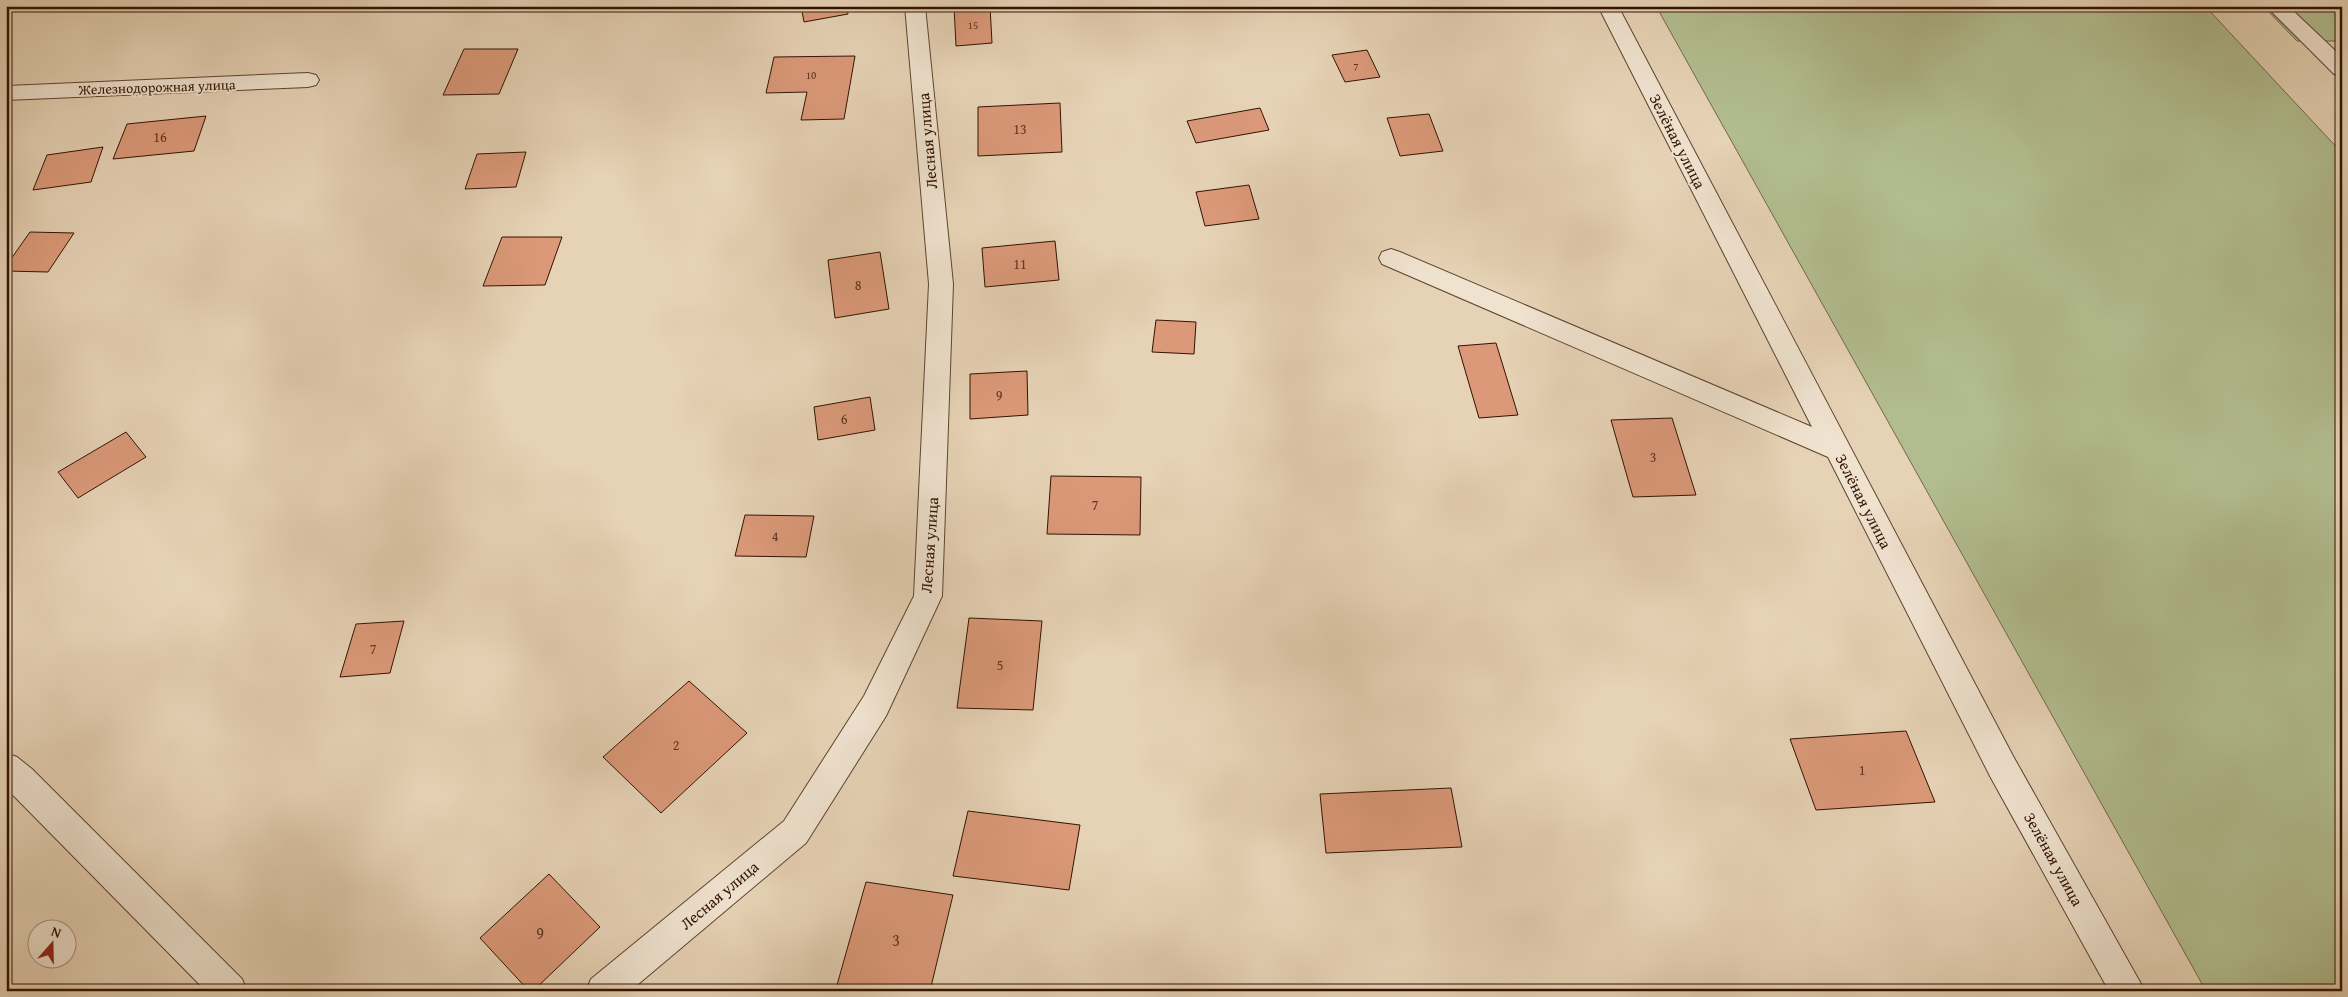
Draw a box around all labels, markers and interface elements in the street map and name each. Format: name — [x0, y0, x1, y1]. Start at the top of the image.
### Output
house number: 15 — [968, 17, 978, 33]
house number: 7 — [1353, 58, 1359, 74]
house number: 10 — [806, 67, 816, 83]
street label: Железнодорожная улица — [77, 74, 236, 100]
street label: Зелёная улица — [1644, 89, 1712, 193]
street label: Лесная улица — [911, 92, 943, 190]
house number: 13 — [1013, 119, 1027, 139]
house number: 16 — [153, 127, 167, 147]
house number: 11 — [1013, 254, 1027, 274]
house number: 8 — [855, 275, 862, 295]
house number: 9 — [996, 385, 1003, 405]
house number: 6 — [841, 409, 848, 429]
house number: 3 — [1650, 447, 1656, 467]
street label: Зелёная улица — [1830, 449, 1898, 553]
house number: 7 — [1092, 495, 1099, 515]
street label: Лесная улица — [914, 496, 944, 594]
house number: 4 — [772, 526, 779, 546]
house number: 7 — [370, 639, 377, 659]
house number: 5 — [997, 655, 1003, 675]
house number: 2 — [673, 735, 679, 755]
house number: 1 — [1859, 760, 1865, 780]
street label: Зелёная улица — [2018, 808, 2090, 911]
street label: Лесная улица — [674, 855, 764, 935]
north arrow — [28, 920, 78, 970]
text: N — [49, 921, 65, 943]
house number: 9 — [536, 921, 544, 945]
house number: 3 — [892, 928, 900, 952]

